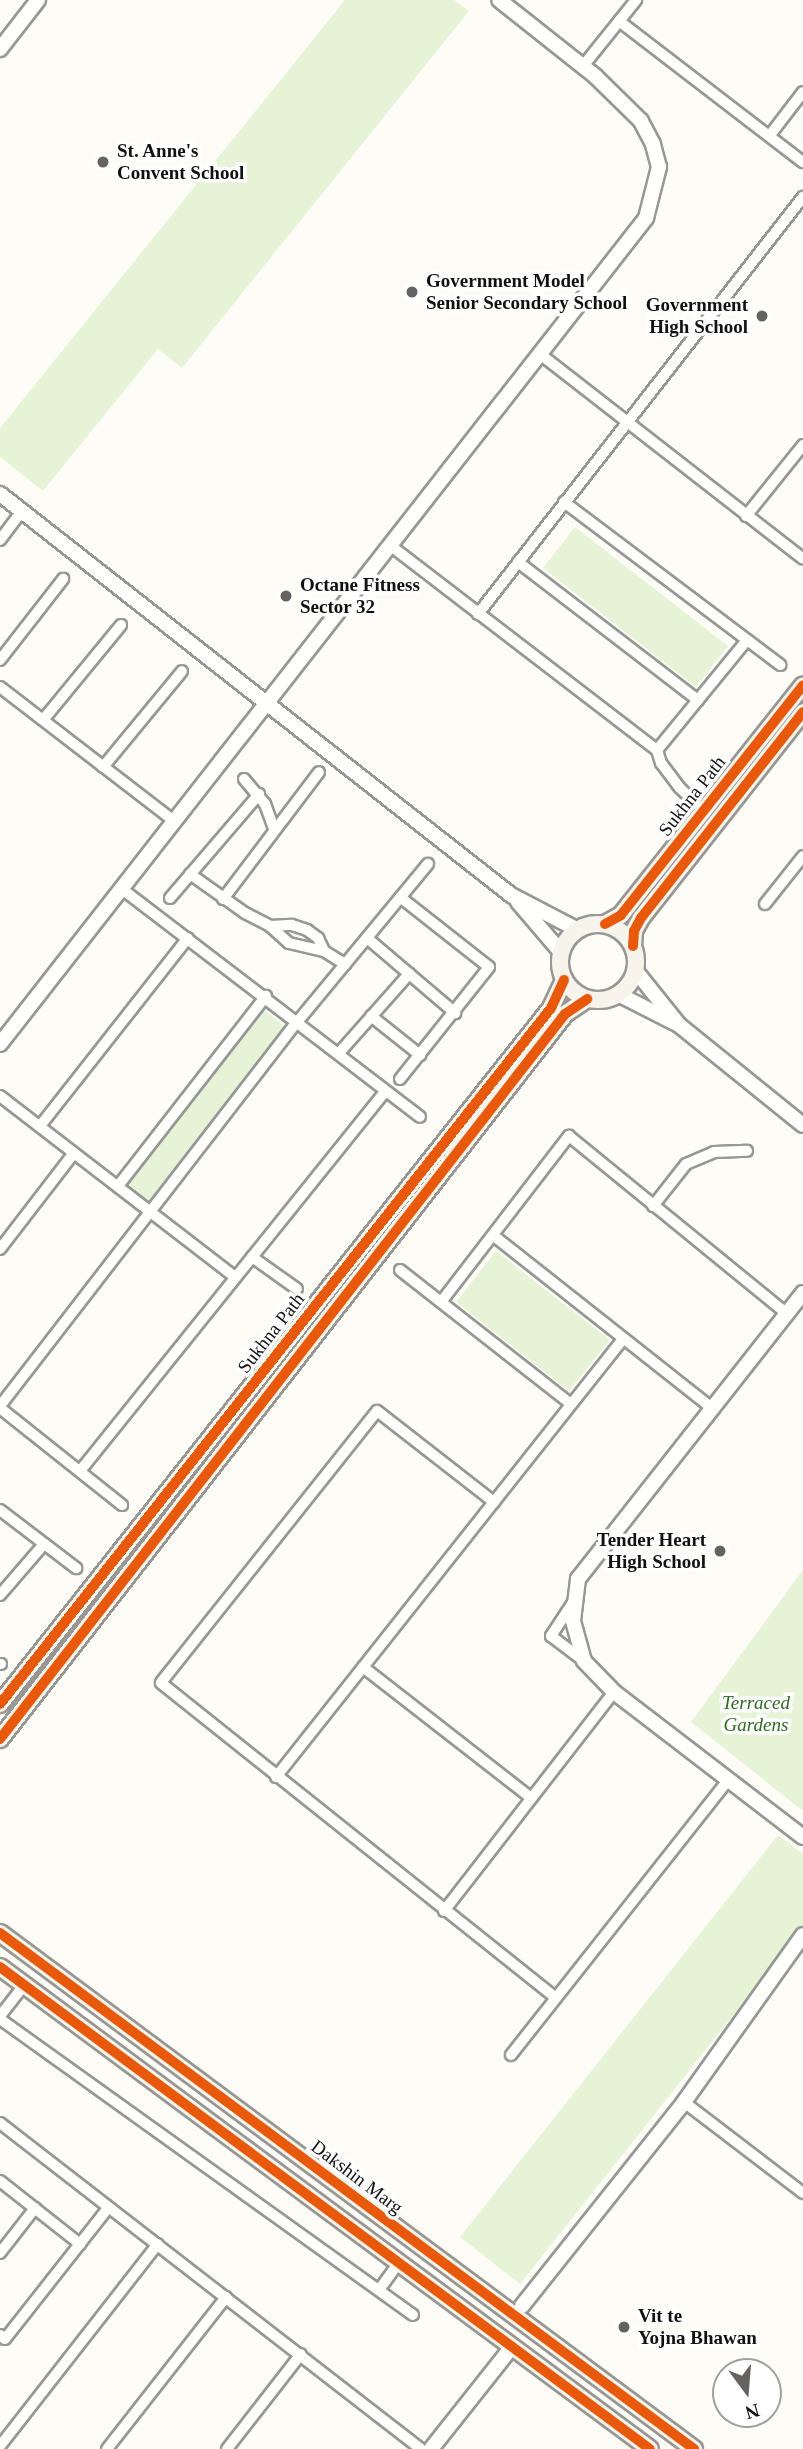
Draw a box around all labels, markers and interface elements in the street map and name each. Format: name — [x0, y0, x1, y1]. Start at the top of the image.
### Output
place label: St. Anne's Convent School — [117, 140, 244, 184]
marker: St. Anne's Convent School — [95, 154, 111, 170]
place label: Government Model Senior Secondary School — [426, 270, 628, 314]
marker: Government Model Senior Secondary School — [404, 284, 420, 300]
place label: Government High School — [646, 294, 748, 338]
marker: Government High School — [754, 308, 770, 324]
place label: Octane Fitness Sector 32 — [300, 574, 420, 618]
marker: Octane Fitness Sector 32 — [278, 588, 294, 604]
street label: Sukhna Path — [654, 751, 730, 841]
street label: Sukhna Path — [233, 1288, 309, 1378]
place label: Tender Heart High School — [596, 1529, 706, 1573]
marker: Tender Heart High School — [712, 1543, 728, 1559]
park label: Terraced Gardens — [722, 1692, 790, 1736]
street label: Dakshin Marg — [307, 2135, 407, 2219]
place label: Vit te Yojna Bhawan — [638, 2305, 757, 2349]
marker: Vit te Yojna Bhawan — [616, 2319, 632, 2335]
north arrow — [712, 2358, 782, 2428]
text: N — [743, 2400, 762, 2424]

